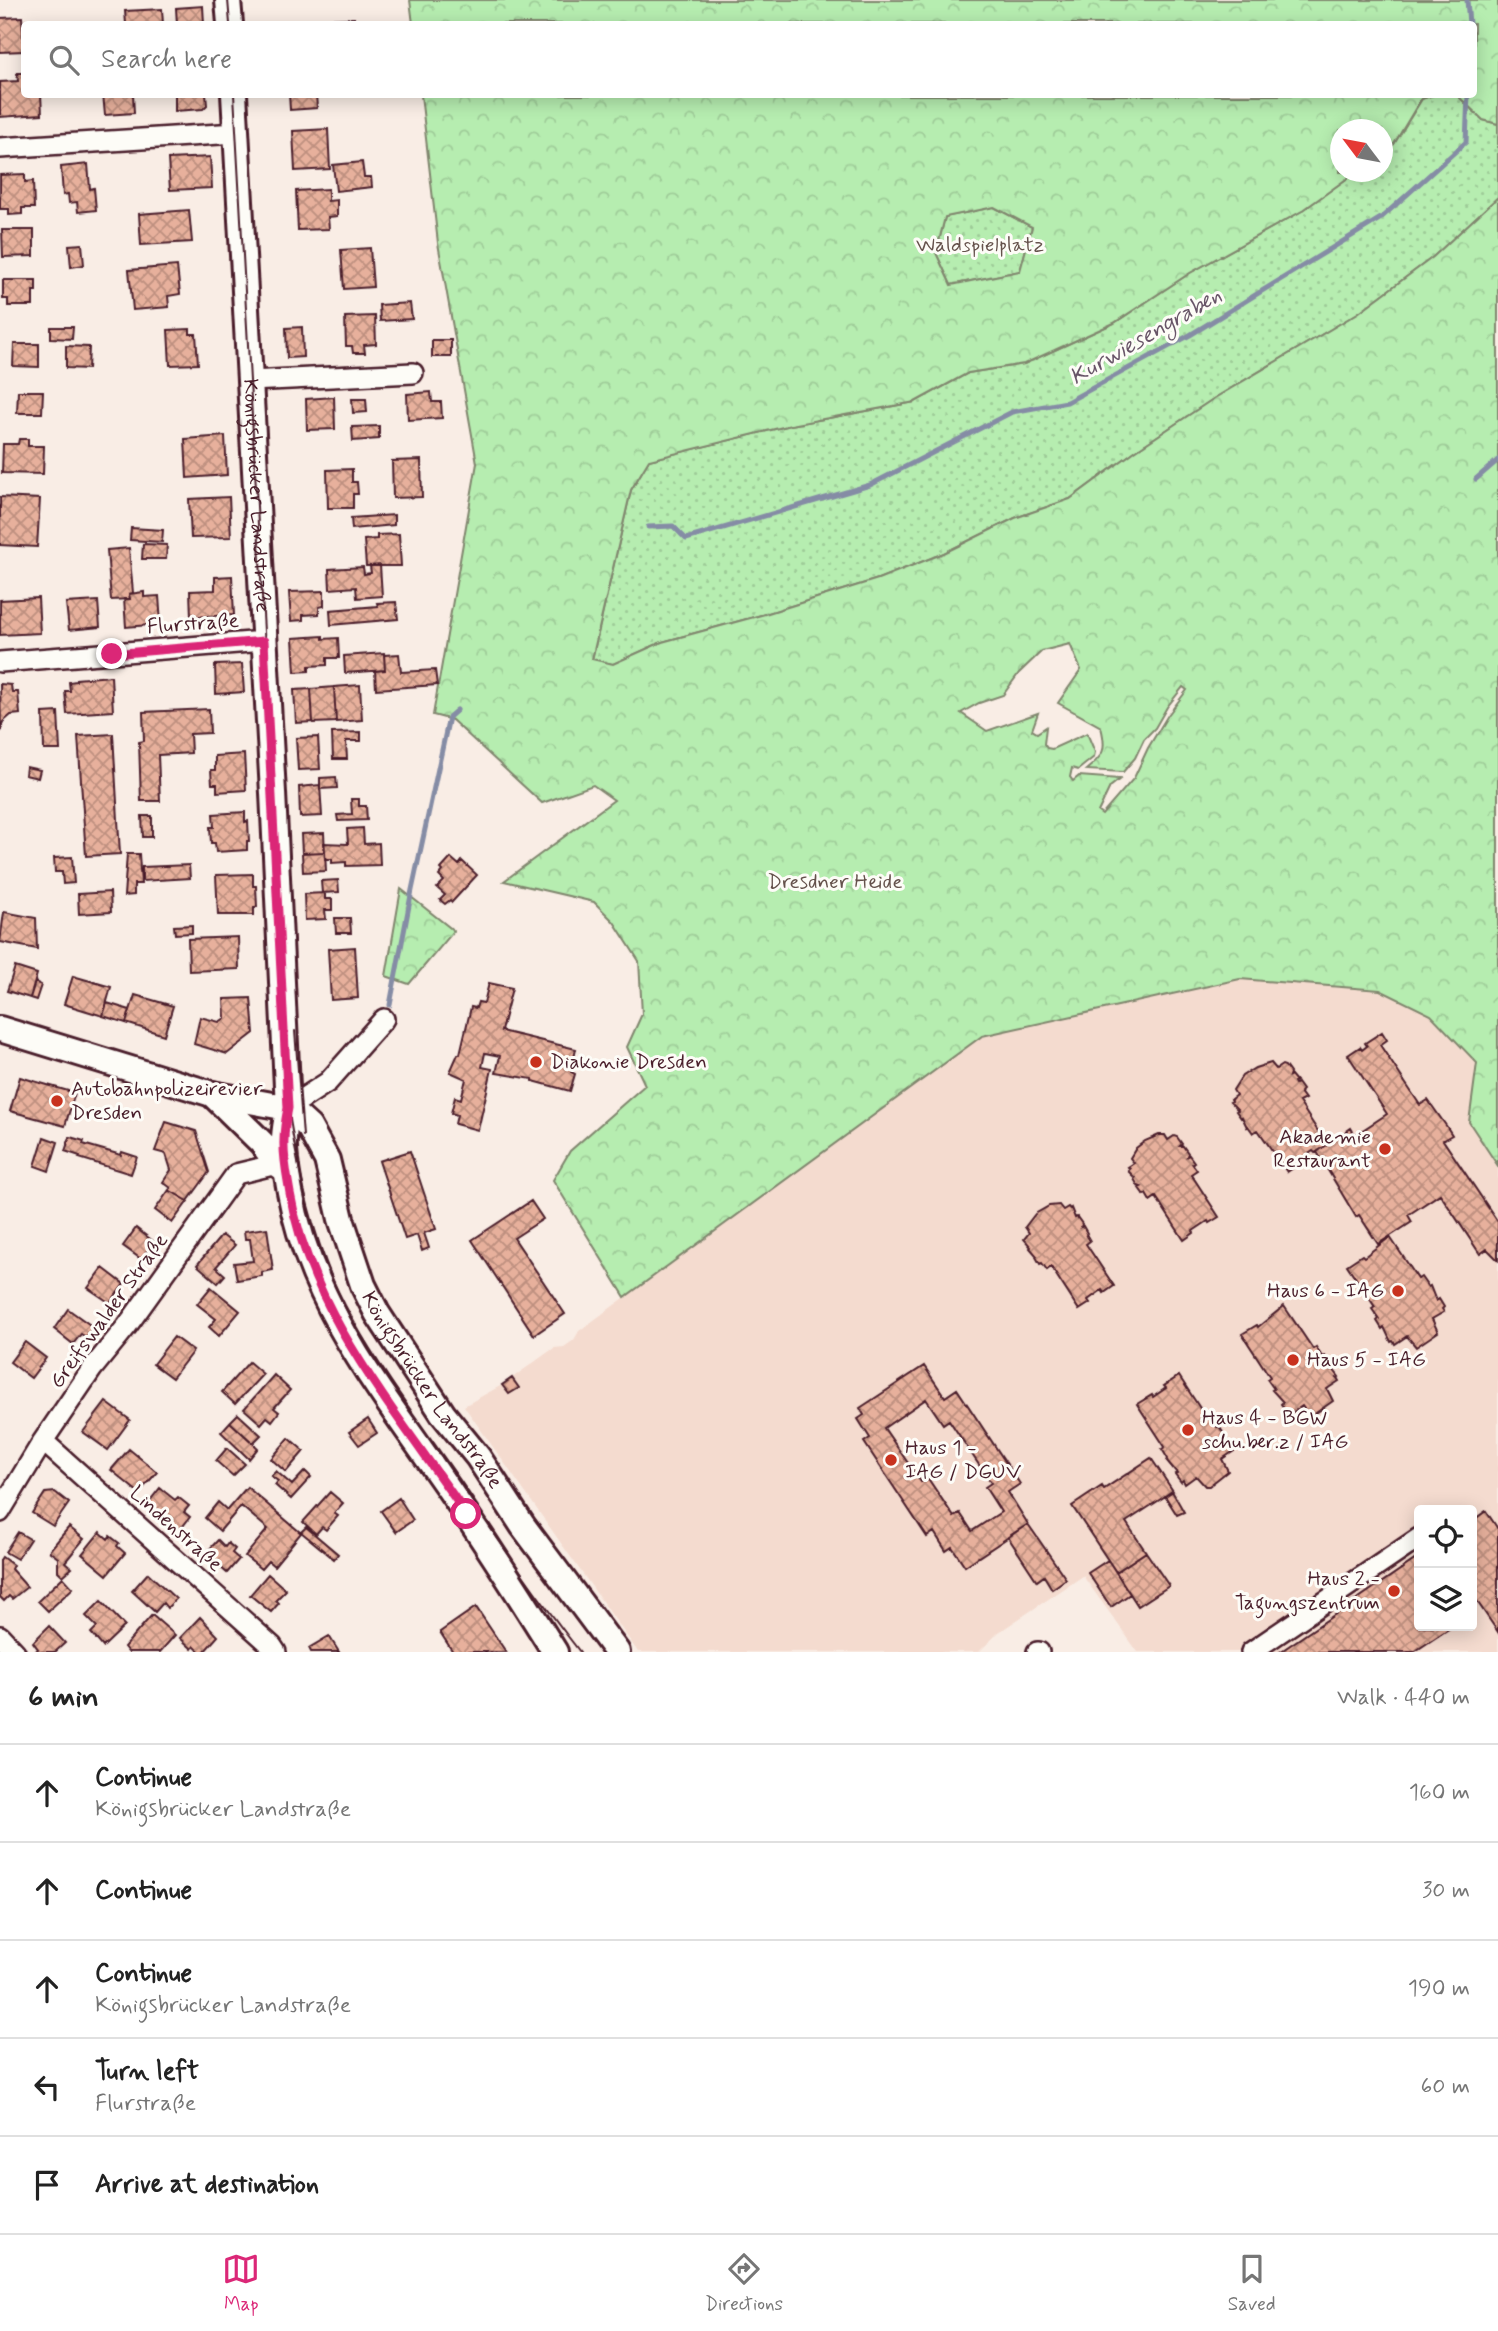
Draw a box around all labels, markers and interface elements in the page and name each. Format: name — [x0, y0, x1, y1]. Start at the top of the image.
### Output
search box — [21, 21, 1477, 98]
icon: search — [45, 41, 83, 79]
text: Search here — [101, 43, 232, 77]
north arrow — [1330, 119, 1393, 182]
park label: Waldspielplatz — [916, 231, 1044, 259]
water label: Kurwiesengraben — [1065, 281, 1228, 394]
street label: Königsbrücker Landstraße — [236, 378, 277, 613]
street label: Flurstraße — [146, 607, 240, 641]
route end — [96, 638, 127, 669]
park label: Dresdner Heide — [767, 868, 903, 896]
place label: Diakonie Dresden — [550, 1048, 707, 1076]
marker: Diakonie Dresden — [528, 1054, 544, 1070]
place label: Autobahnpolizeirevier Dresden — [71, 1075, 263, 1127]
marker: Autobahnpolizeirevier Dresden — [49, 1093, 65, 1109]
place label: Akademie Restaurant — [1273, 1123, 1371, 1175]
marker: Akademie Restaurant — [1377, 1141, 1393, 1157]
street label: Greifswalder Straße — [43, 1228, 175, 1394]
place label: Haus 6 - IAG — [1267, 1277, 1384, 1305]
marker: Haus 6 - IAG — [1390, 1283, 1406, 1299]
street label: Königsbrücker Landstraße — [354, 1287, 509, 1494]
place label: Haus 5 - IAG — [1307, 1346, 1426, 1374]
marker: Haus 5 - IAG — [1285, 1352, 1301, 1368]
place label: Haus 4 - BGW schu.ber.z / IAG — [1202, 1404, 1348, 1456]
marker: Haus 4 - BGW schu.ber.z / IAG — [1180, 1422, 1196, 1438]
place label: Haus 1 - IAG / DGUV — [905, 1434, 1022, 1486]
marker: Haus 1 - IAG / DGUV — [883, 1452, 899, 1468]
street label: Lindenstraße — [123, 1480, 229, 1578]
route start — [450, 1498, 481, 1529]
map controls — [1414, 1505, 1477, 1631]
button: locate — [1414, 1505, 1477, 1568]
place label: Haus 2 - Tagungszentrum — [1235, 1565, 1380, 1619]
button: layers — [1414, 1568, 1477, 1631]
marker: Haus 2 - Tagungszentrum — [1386, 1583, 1402, 1599]
text: 6 min — [28, 1678, 99, 1717]
text: Walk · 440 m — [1337, 1683, 1470, 1713]
text: Continue — [95, 1761, 192, 1795]
icon: ahead — [28, 1774, 66, 1812]
text: 160 m — [1409, 1778, 1470, 1808]
text: Königsbrücker Landstraße — [95, 1795, 351, 1825]
icon: ahead — [28, 1872, 66, 1910]
text: Continue — [95, 1874, 192, 1908]
text: 30 m — [1422, 1876, 1470, 1906]
text: Continue — [95, 1957, 192, 1991]
icon: ahead — [28, 1970, 66, 2008]
text: 190 m — [1408, 1974, 1470, 2004]
text: Königsbrücker Landstraße — [95, 1991, 351, 2021]
text: Turn left — [95, 2055, 199, 2089]
icon: left — [28, 2068, 66, 2106]
text: 60 m — [1421, 2072, 1470, 2102]
text: Flurstraße — [95, 2089, 196, 2119]
icon: arrive — [28, 2166, 66, 2204]
text: Arrive at destination — [95, 2168, 319, 2202]
tab: Map — [222, 2250, 260, 2317]
tab: Directions — [705, 2250, 783, 2317]
tab: Saved — [1228, 2250, 1276, 2317]

